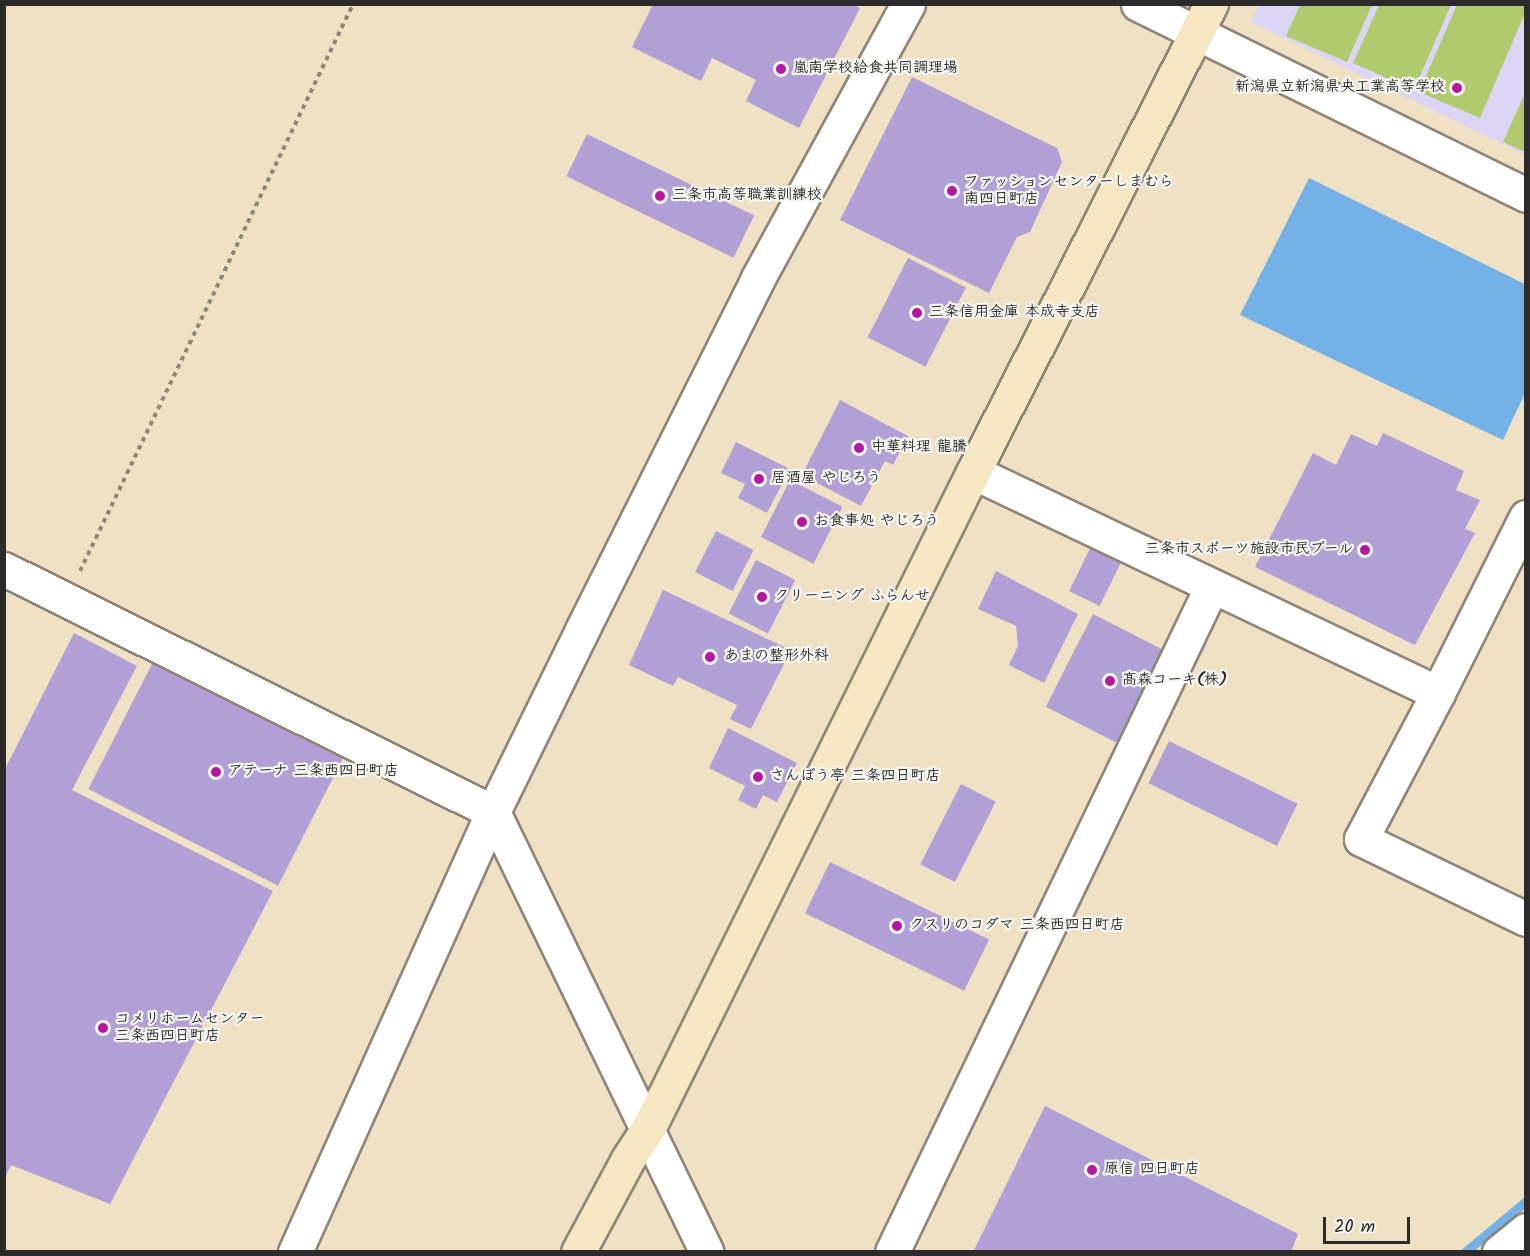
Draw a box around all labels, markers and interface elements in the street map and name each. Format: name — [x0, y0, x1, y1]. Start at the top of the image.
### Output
place label: 嵐南学校給食共同調理場 — [793, 60, 958, 78]
marker: 嵐南学校給食共同調理場 — [774, 62, 788, 76]
place label: 新潟県立新潟県央工業高等学校 — [1235, 79, 1445, 97]
marker: 新潟県立新潟県央工業高等学校 — [1450, 81, 1464, 95]
place label: ファッションセンターしまむら 南四日町店 — [964, 173, 1174, 208]
marker: ファッションセンターしまむら 南四日町店 — [945, 184, 959, 198]
place label: 三条市高等職業訓練校 — [672, 187, 822, 205]
marker: 三条市高等職業訓練校 — [653, 189, 667, 203]
place label: 三条信用金庫 本成寺支店 — [929, 304, 1100, 322]
marker: 三条信用金庫 本成寺支店 — [910, 306, 924, 320]
place label: 中華料理 龍騰 — [871, 439, 967, 457]
marker: 中華料理 龍騰 — [852, 441, 866, 455]
place label: 居酒屋 やじろう — [771, 470, 882, 488]
marker: 居酒屋 やじろう — [752, 472, 766, 486]
place label: お食事処 やじろう — [814, 513, 940, 531]
marker: お食事処 やじろう — [795, 515, 809, 529]
place label: 三条市スポーツ施設市民プール — [1144, 541, 1353, 559]
marker: 三条市スポーツ施設市民プール — [1358, 543, 1372, 557]
place label: クリーニング ふらんせ — [774, 588, 930, 606]
marker: クリーニング ふらんせ — [755, 590, 769, 604]
marker: あまの整形外科 — [701, 648, 719, 666]
place label: あまの整形外科 — [724, 648, 829, 666]
place label: 髙森コーキ(株) — [1122, 672, 1227, 690]
marker: 髙森コーキ(株) — [1103, 674, 1117, 688]
place label: アテーナ 三条西四日町店 — [228, 763, 399, 781]
marker: アテーナ 三条西四日町店 — [209, 765, 223, 779]
place label: さんぽう亭 三条四日町店 — [770, 768, 941, 786]
marker: さんぽう亭 三条四日町店 — [751, 770, 765, 784]
place label: クスリのコダマ 三条西四日町店 — [909, 917, 1125, 935]
marker: クスリのコダマ 三条西四日町店 — [890, 919, 904, 933]
place label: コメリホームセンター 三条西四日町店 — [115, 1010, 265, 1045]
marker: コメリホームセンター 三条西四日町店 — [96, 1021, 110, 1035]
place label: 原信 四日町店 — [1104, 1161, 1200, 1179]
marker: 原信 四日町店 — [1085, 1163, 1099, 1177]
scale bar — [1326, 1205, 1413, 1243]
text: 20 m — [1334, 1213, 1375, 1242]

